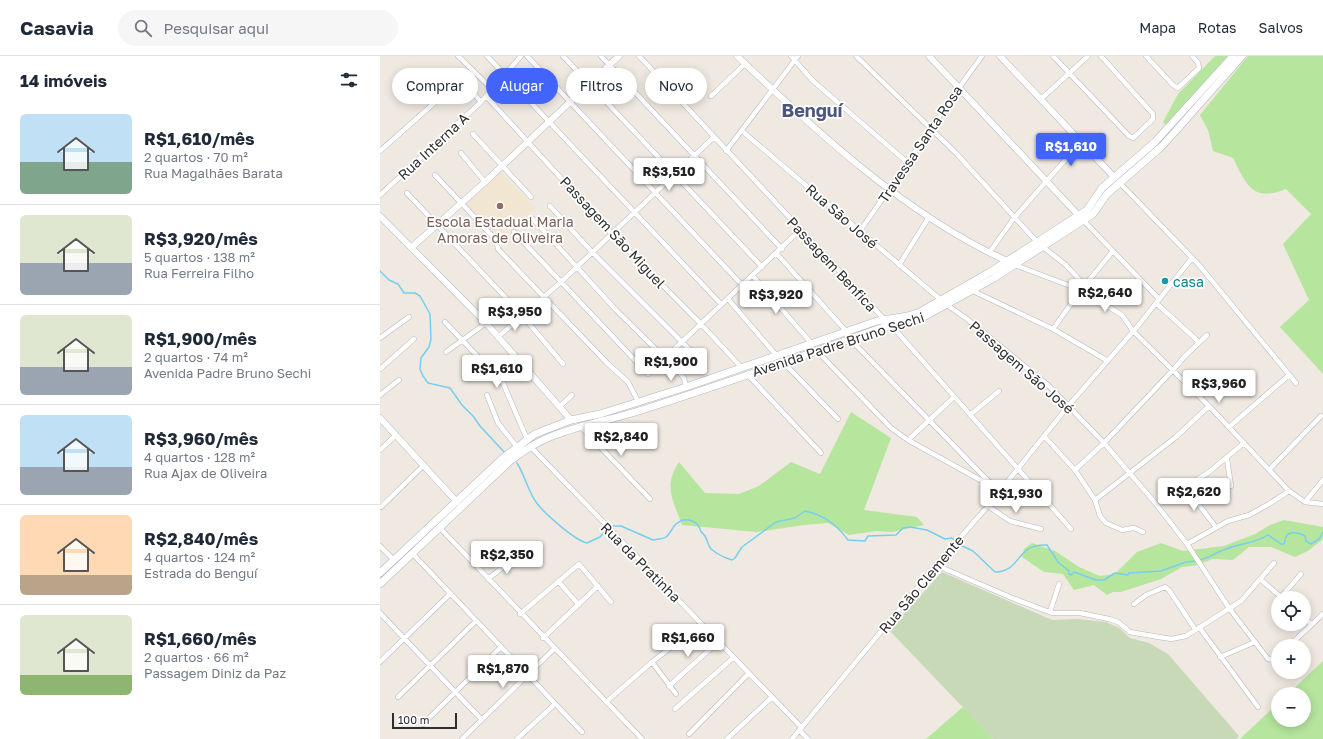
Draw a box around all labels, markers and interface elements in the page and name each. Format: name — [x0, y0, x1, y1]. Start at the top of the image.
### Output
search box — [118, 10, 398, 46]
text: Casavia — [20, 16, 94, 39]
icon: search — [132, 17, 154, 39]
text: Pesquisar aqui — [164, 19, 269, 37]
text: Mapa — [1139, 19, 1176, 36]
text: Rotas — [1198, 19, 1237, 36]
text: Salvos — [1259, 19, 1303, 36]
chip: Comprar — [392, 68, 478, 104]
chip: Alugar — [486, 68, 558, 104]
chip: Filtros — [566, 68, 637, 104]
chip: Novo — [645, 68, 707, 104]
icon: filters — [338, 69, 360, 91]
text: 14 imóveis — [20, 70, 107, 91]
street label: Travessa Santa Rosa — [874, 82, 966, 206]
district label: Benguí — [782, 99, 845, 121]
street label: Rua Interna A — [394, 108, 472, 183]
text: R$1,610/mês — [144, 128, 255, 149]
icon: home — [52, 130, 100, 178]
pin: R$1,610 — [1034, 133, 1108, 167]
text: R$1,610 — [1045, 138, 1097, 154]
text: 2 quartos · 70 m² — [144, 149, 248, 165]
pin: R$3,510 — [632, 158, 706, 192]
text: R$3,510 — [643, 163, 695, 179]
text: Rua Magalhães Barata — [144, 165, 283, 181]
street label: Passagem São Miguel — [557, 173, 669, 291]
street label: Rua São José — [803, 180, 881, 252]
marker: Escola Estadual Maria Amoras de Oliveira — [495, 201, 505, 211]
place label: Escola Estadual Maria Amoras de Oliveira — [426, 213, 574, 246]
street label: Passagem Benfica — [784, 213, 880, 315]
text: R$3,920/mês — [144, 228, 258, 249]
icon: home — [52, 231, 100, 279]
text: 5 quartos · 138 m² — [144, 249, 255, 265]
text: Rua Ferreira Filho — [144, 265, 254, 281]
place label: casa — [1173, 273, 1204, 290]
marker: casa — [1160, 276, 1170, 286]
pin: R$2,640 — [1068, 279, 1142, 313]
pin: R$3,920 — [739, 281, 813, 315]
text: R$2,640 — [1078, 284, 1132, 300]
text: R$3,920 — [749, 286, 803, 302]
pin: R$3,950 — [478, 298, 552, 332]
text: R$3,950 — [488, 303, 542, 319]
street label: Avenida Padre Bruno Sechi — [750, 308, 926, 380]
street label: Passagem São José — [966, 317, 1078, 417]
text: R$1,900/mês — [144, 328, 257, 349]
icon: home — [52, 331, 100, 379]
pin: R$1,900 — [634, 348, 708, 382]
text: 2 quartos · 74 m² — [144, 349, 248, 365]
text: R$1,900 — [644, 353, 698, 369]
pin: R$1,610 — [460, 355, 534, 389]
text: R$1,610 — [471, 360, 523, 376]
text: Avenida Padre Bruno Sechi — [144, 365, 311, 381]
pin: R$3,960 — [1182, 370, 1256, 404]
text: R$3,960 — [1192, 375, 1246, 391]
pin: R$2,840 — [584, 423, 658, 457]
text: R$3,960/mês — [144, 428, 258, 449]
text: R$2,840 — [594, 428, 648, 444]
icon: home — [52, 431, 100, 479]
text: 4 quartos · 128 m² — [144, 449, 255, 465]
text: Rua Ajax de Oliveira — [144, 465, 267, 481]
pin: R$2,620 — [1157, 478, 1231, 512]
pin: R$1,930 — [979, 480, 1053, 514]
text: R$2,620 — [1167, 483, 1221, 499]
text: R$1,930 — [989, 485, 1043, 501]
street label: Rua da Pratinha — [598, 519, 684, 605]
text: R$2,840/mês — [144, 528, 258, 549]
icon: home — [52, 531, 100, 579]
street label: Rua São Clemente — [875, 532, 967, 636]
pin: R$2,350 — [470, 541, 544, 575]
text: R$2,350 — [480, 546, 534, 562]
text: 4 quartos · 124 m² — [144, 549, 255, 565]
text: Estrada do Benguí — [144, 565, 258, 581]
map controls — [1271, 591, 1311, 727]
button: locate — [1271, 591, 1311, 631]
pin: R$1,660 — [651, 624, 725, 658]
text: R$1,660/mês — [144, 628, 257, 649]
text: R$1,660 — [661, 629, 715, 645]
icon: home — [52, 631, 100, 679]
button: + — [1271, 639, 1311, 679]
text: 2 quartos · 66 m² — [144, 649, 249, 665]
pin: R$1,870 — [466, 655, 540, 689]
text: R$1,870 — [477, 660, 529, 676]
text: Passagem Diniz da Paz — [144, 665, 286, 681]
button: − — [1271, 687, 1311, 727]
scale bar — [392, 711, 457, 730]
text: 100 m — [398, 713, 429, 726]

